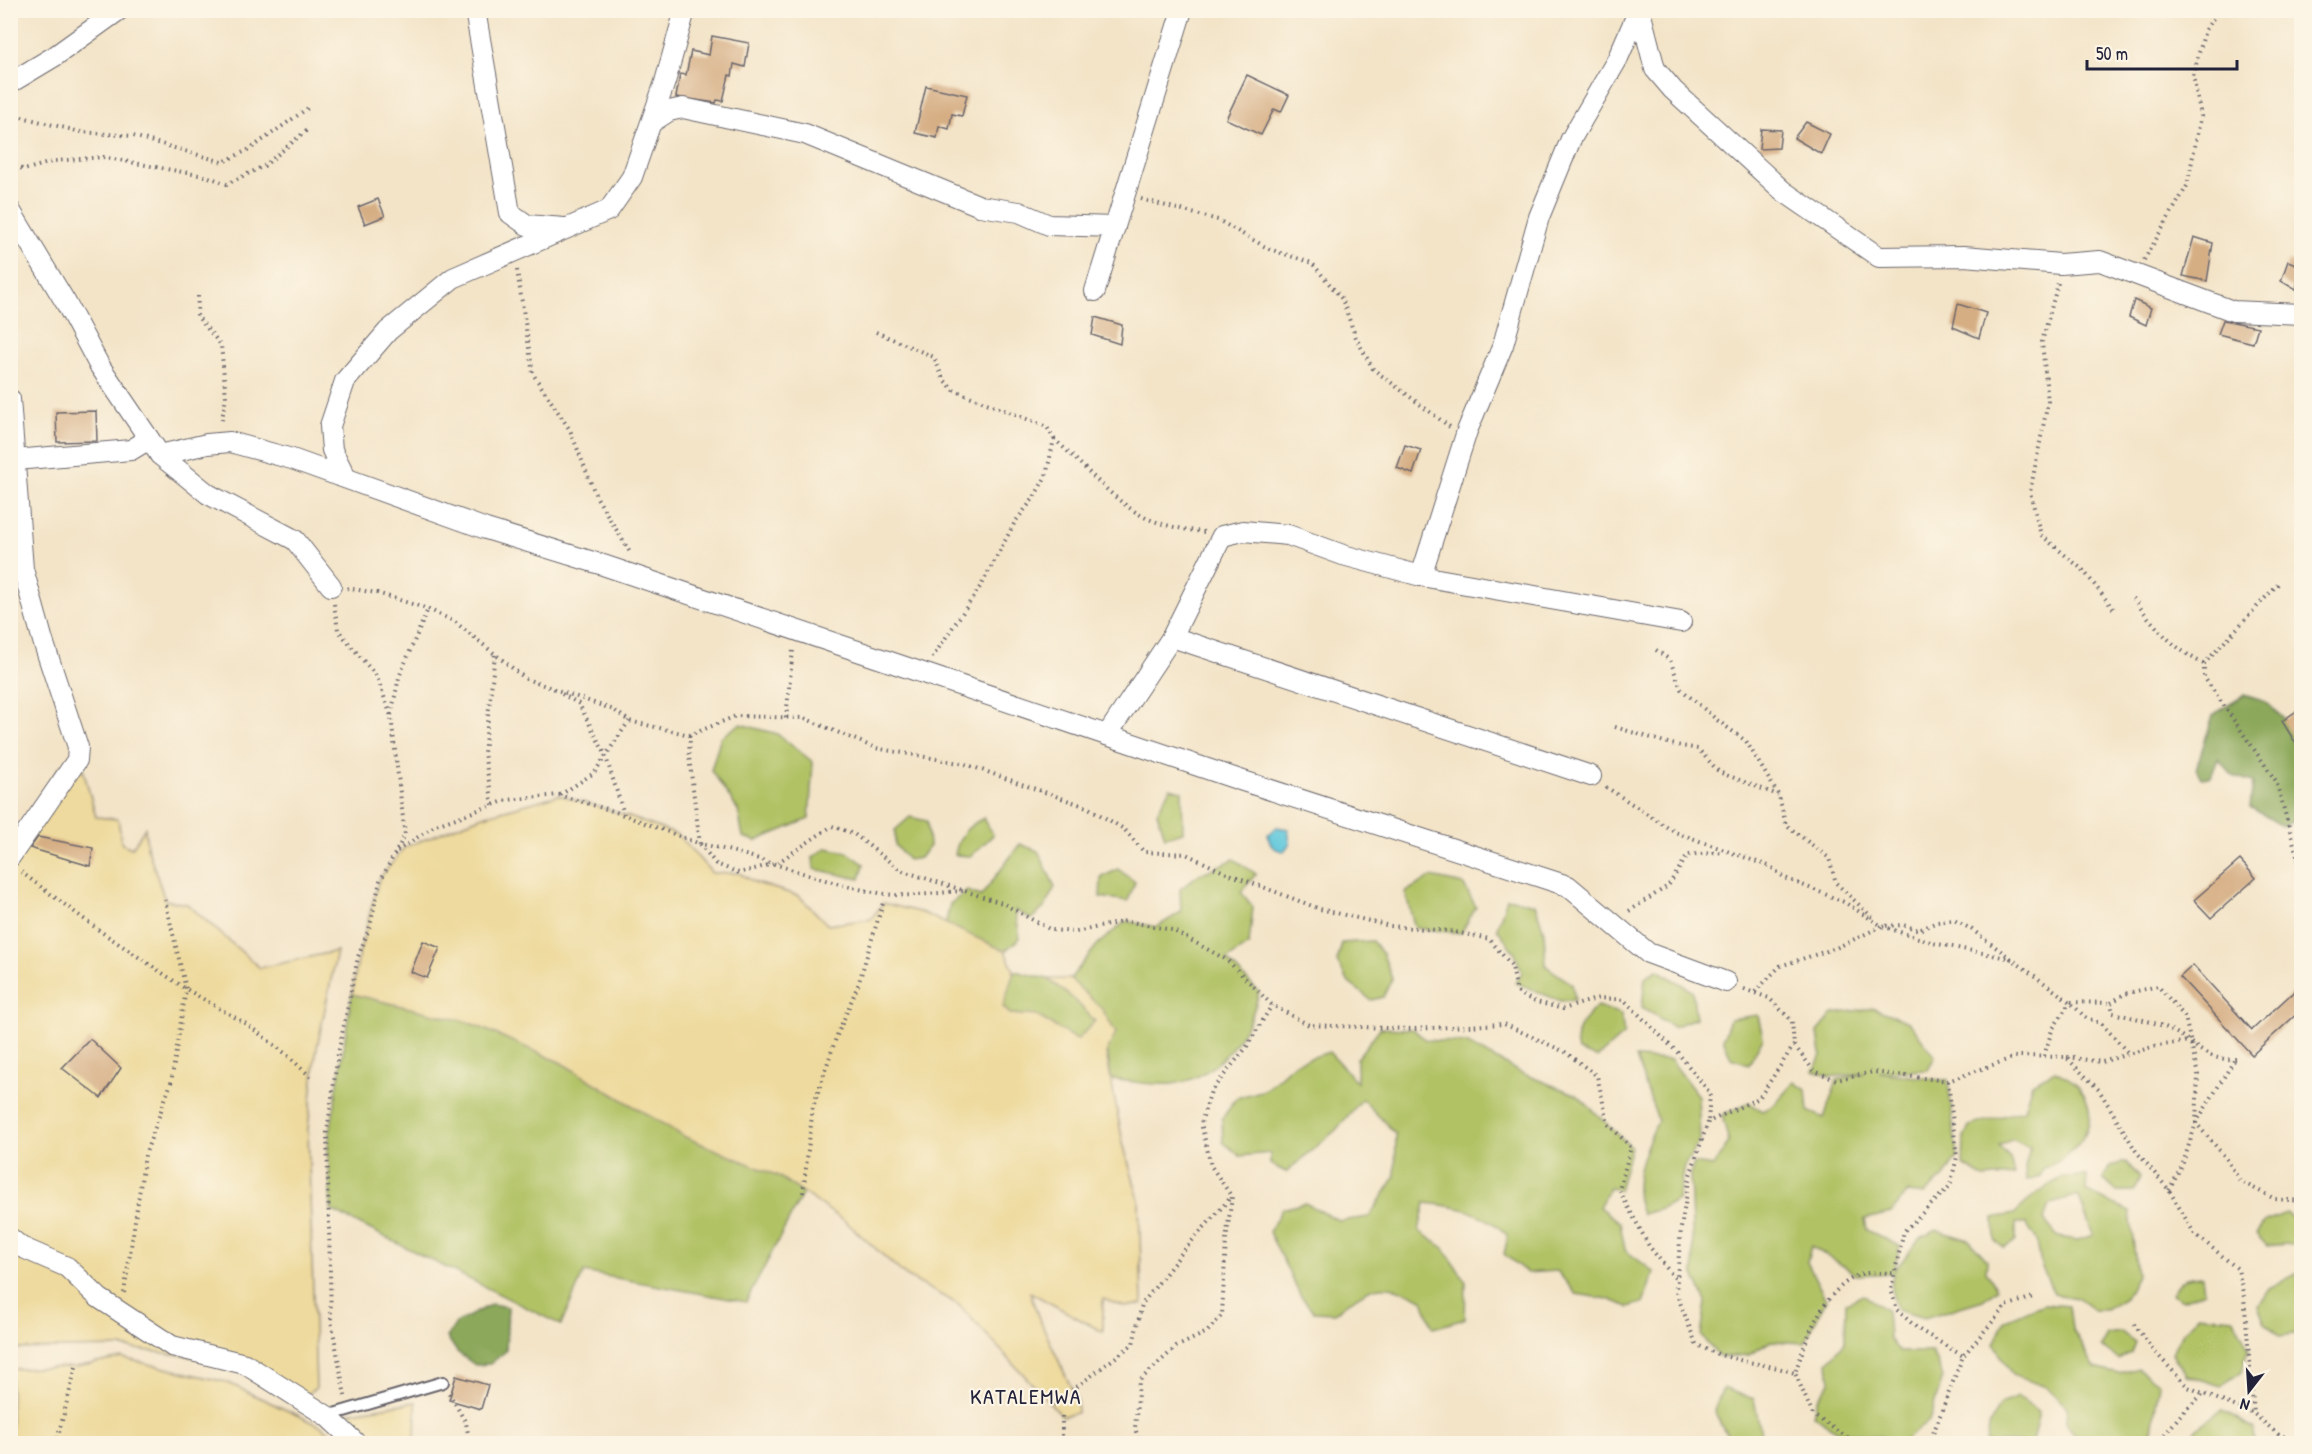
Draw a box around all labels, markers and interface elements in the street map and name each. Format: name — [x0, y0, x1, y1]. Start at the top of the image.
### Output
scale bar — [2087, 33, 2237, 71]
text: 50 m — [2096, 41, 2128, 66]
north arrow — [2219, 1361, 2279, 1421]
district label: KATALEMWA — [970, 1381, 1082, 1411]
text: N — [2237, 1393, 2252, 1417]

